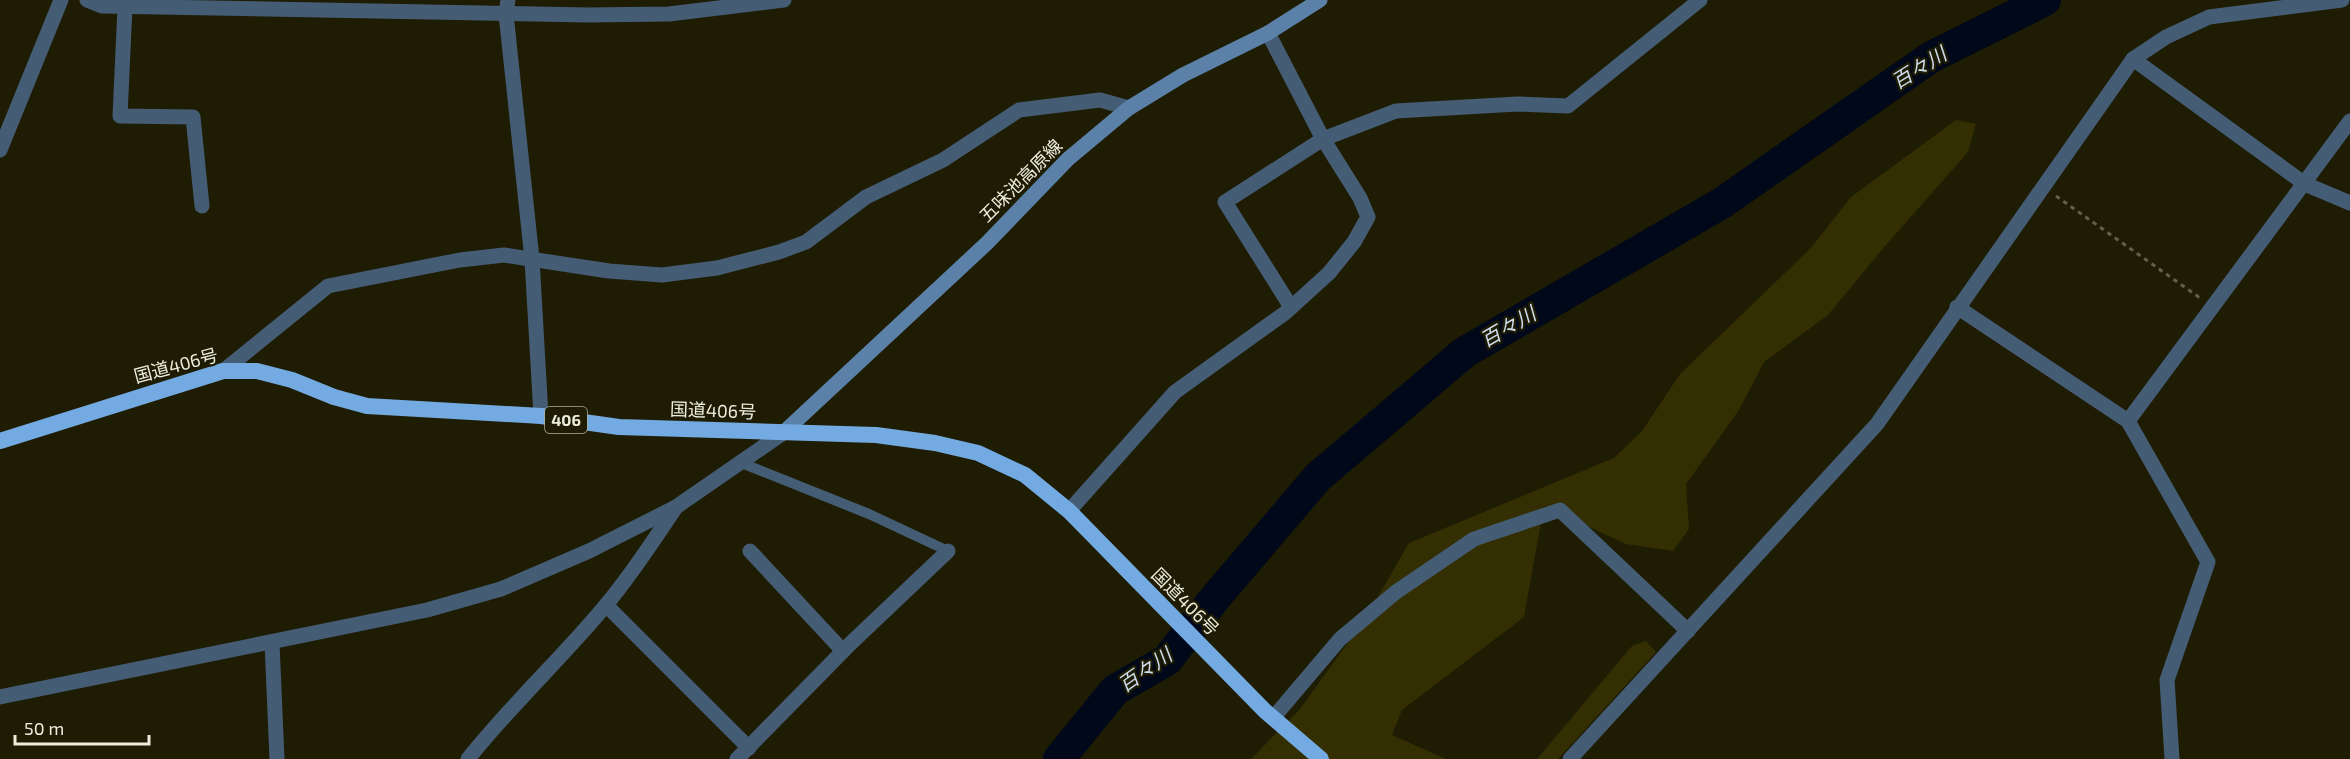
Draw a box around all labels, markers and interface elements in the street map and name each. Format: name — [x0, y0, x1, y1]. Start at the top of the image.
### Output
water label: 百々川 — [1887, 40, 1952, 93]
street label: 五味池高原線 — [974, 134, 1066, 226]
water label: 百々川 — [1476, 300, 1541, 352]
street label: 国道406号 — [131, 343, 220, 387]
street label: 国道406号 — [670, 398, 757, 422]
road number: 406 — [545, 407, 587, 433]
street label: 国道406号 — [1147, 563, 1224, 640]
water label: 百々川 — [1113, 641, 1178, 696]
scale bar — [15, 708, 148, 746]
text: 50 m — [24, 717, 64, 739]

